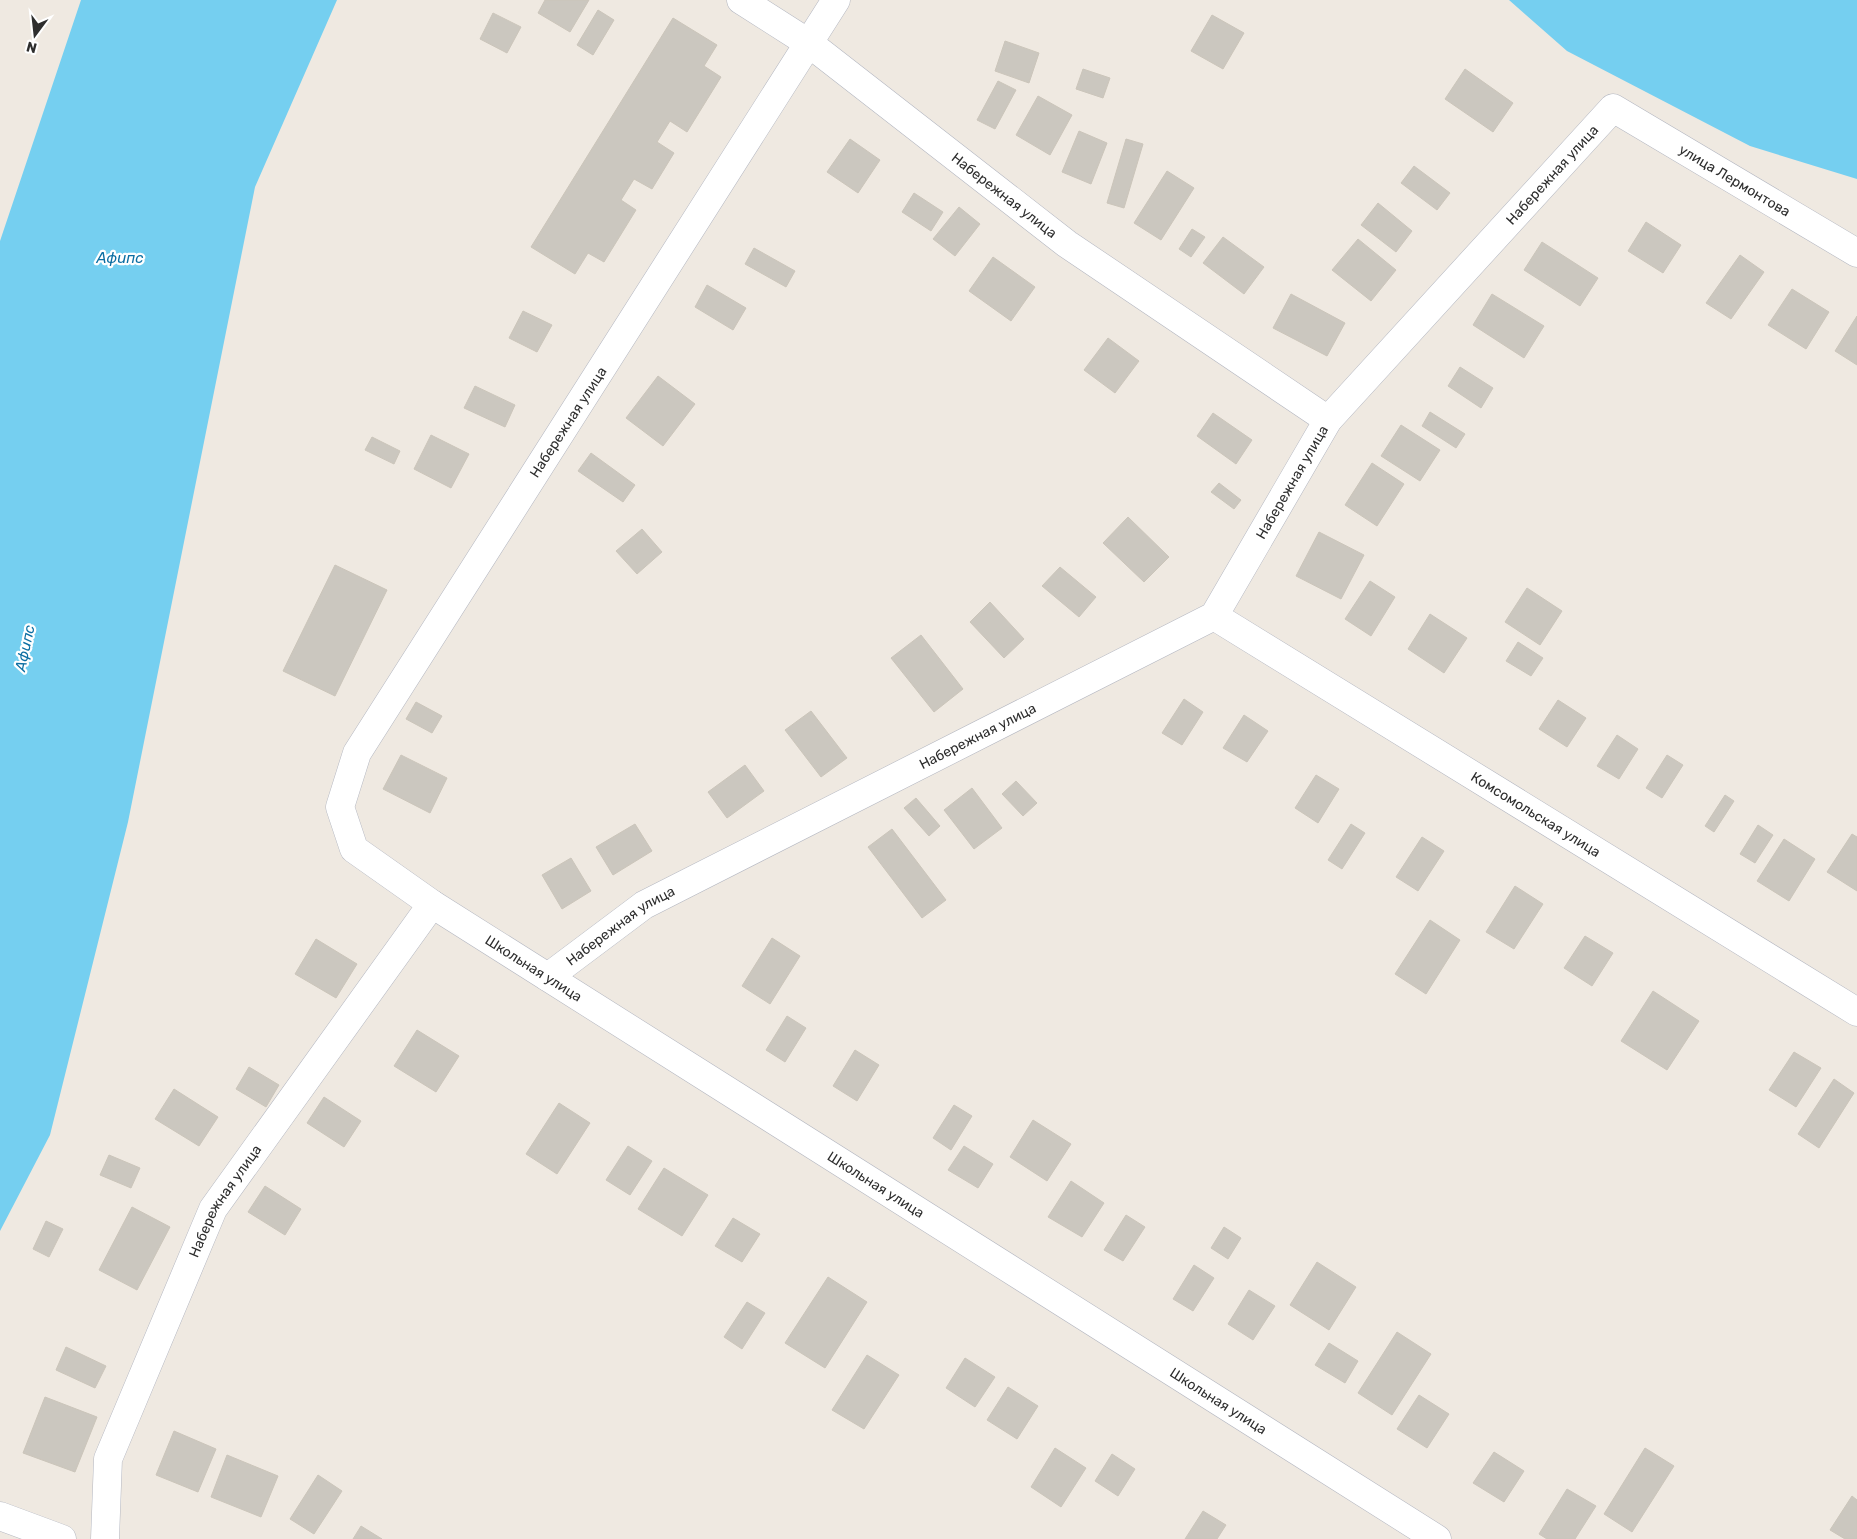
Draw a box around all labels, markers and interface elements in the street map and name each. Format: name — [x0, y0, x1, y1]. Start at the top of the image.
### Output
north arrow — [10, 10, 60, 60]
text: N — [25, 38, 39, 57]
street label: Набережная улица — [1503, 122, 1602, 228]
street label: улица Лермонтова — [1676, 141, 1793, 220]
street label: Набережная улица — [948, 149, 1060, 242]
water label: Афипс — [96, 249, 143, 267]
street label: Набережная улица — [526, 364, 611, 481]
street label: Набережная улица — [1253, 422, 1332, 542]
water label: Афипс — [11, 623, 39, 674]
street label: Набережная улица — [917, 700, 1039, 773]
street label: Комсомольская улица — [1468, 768, 1603, 861]
street label: Набережная улица — [563, 883, 678, 969]
street label: Школьная улица — [482, 932, 585, 1006]
street label: Набережная улица — [186, 1142, 265, 1260]
street label: Школьная улица — [824, 1148, 927, 1222]
street label: Школьная улица — [1167, 1364, 1270, 1438]

